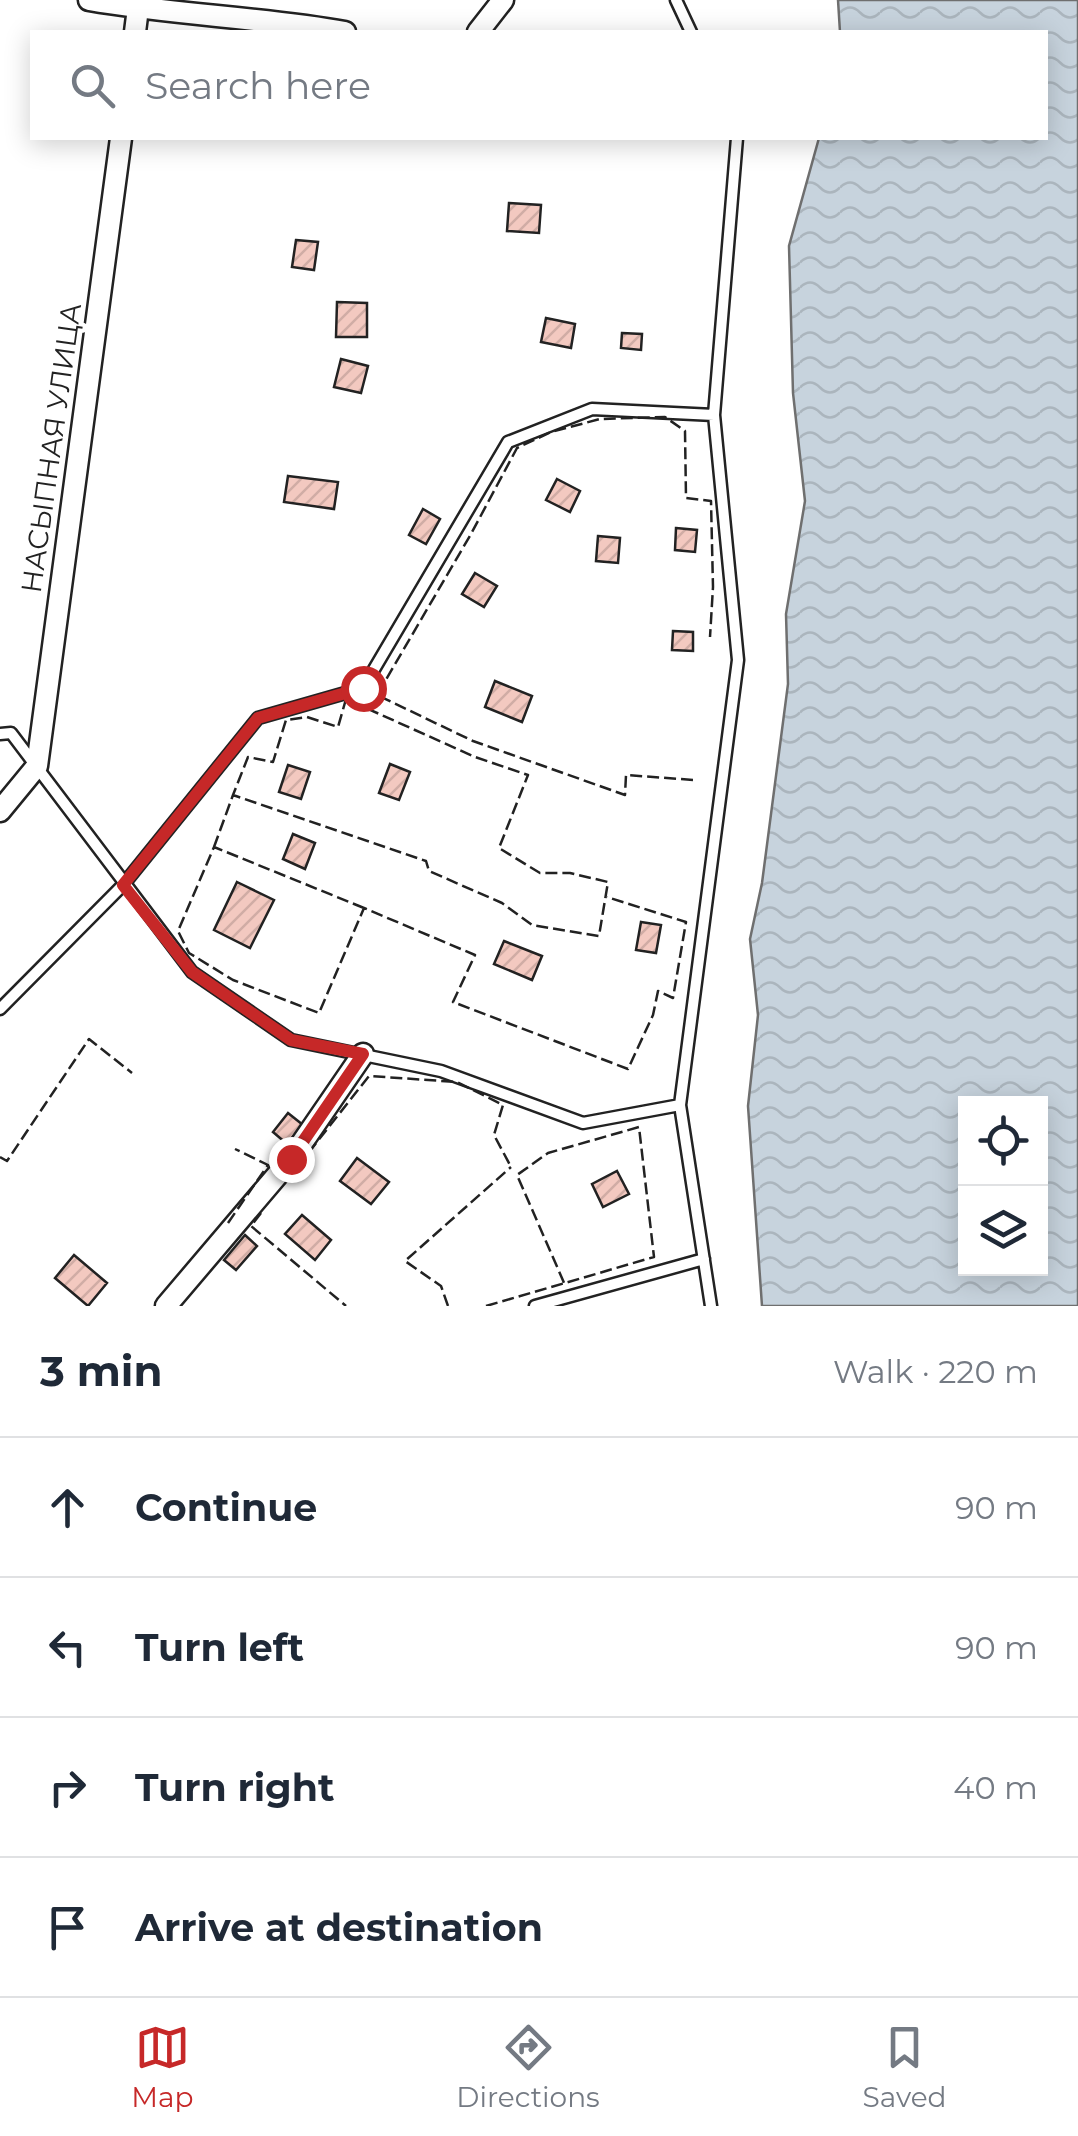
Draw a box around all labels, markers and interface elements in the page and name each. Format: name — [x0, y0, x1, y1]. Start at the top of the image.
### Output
search box — [30, 30, 1048, 140]
icon: search — [65, 58, 120, 113]
text: Search here — [145, 62, 371, 109]
street label: НАСЫПНАЯ УЛИЦА — [14, 301, 88, 595]
route start — [341, 666, 387, 712]
map controls — [958, 1096, 1048, 1276]
button: locate — [958, 1096, 1048, 1186]
route end — [269, 1137, 315, 1183]
button: layers — [958, 1186, 1048, 1276]
text: 3 min — [40, 1345, 162, 1397]
text: Walk · 220 m — [833, 1352, 1038, 1391]
icon: ahead — [40, 1480, 95, 1535]
text: Continue — [135, 1484, 317, 1531]
text: 90 m — [955, 1488, 1038, 1527]
icon: left — [40, 1620, 95, 1675]
text: Turn left — [135, 1624, 304, 1671]
text: 90 m — [955, 1628, 1038, 1667]
icon: right — [40, 1760, 95, 1815]
text: Turn right — [135, 1764, 334, 1811]
text: 40 m — [953, 1768, 1038, 1807]
icon: arrive — [40, 1900, 95, 1955]
text: Arrive at destination — [135, 1904, 543, 1951]
tab: Map — [131, 2020, 194, 2114]
tab: Directions — [456, 2020, 600, 2114]
tab: Saved — [862, 2020, 947, 2114]

